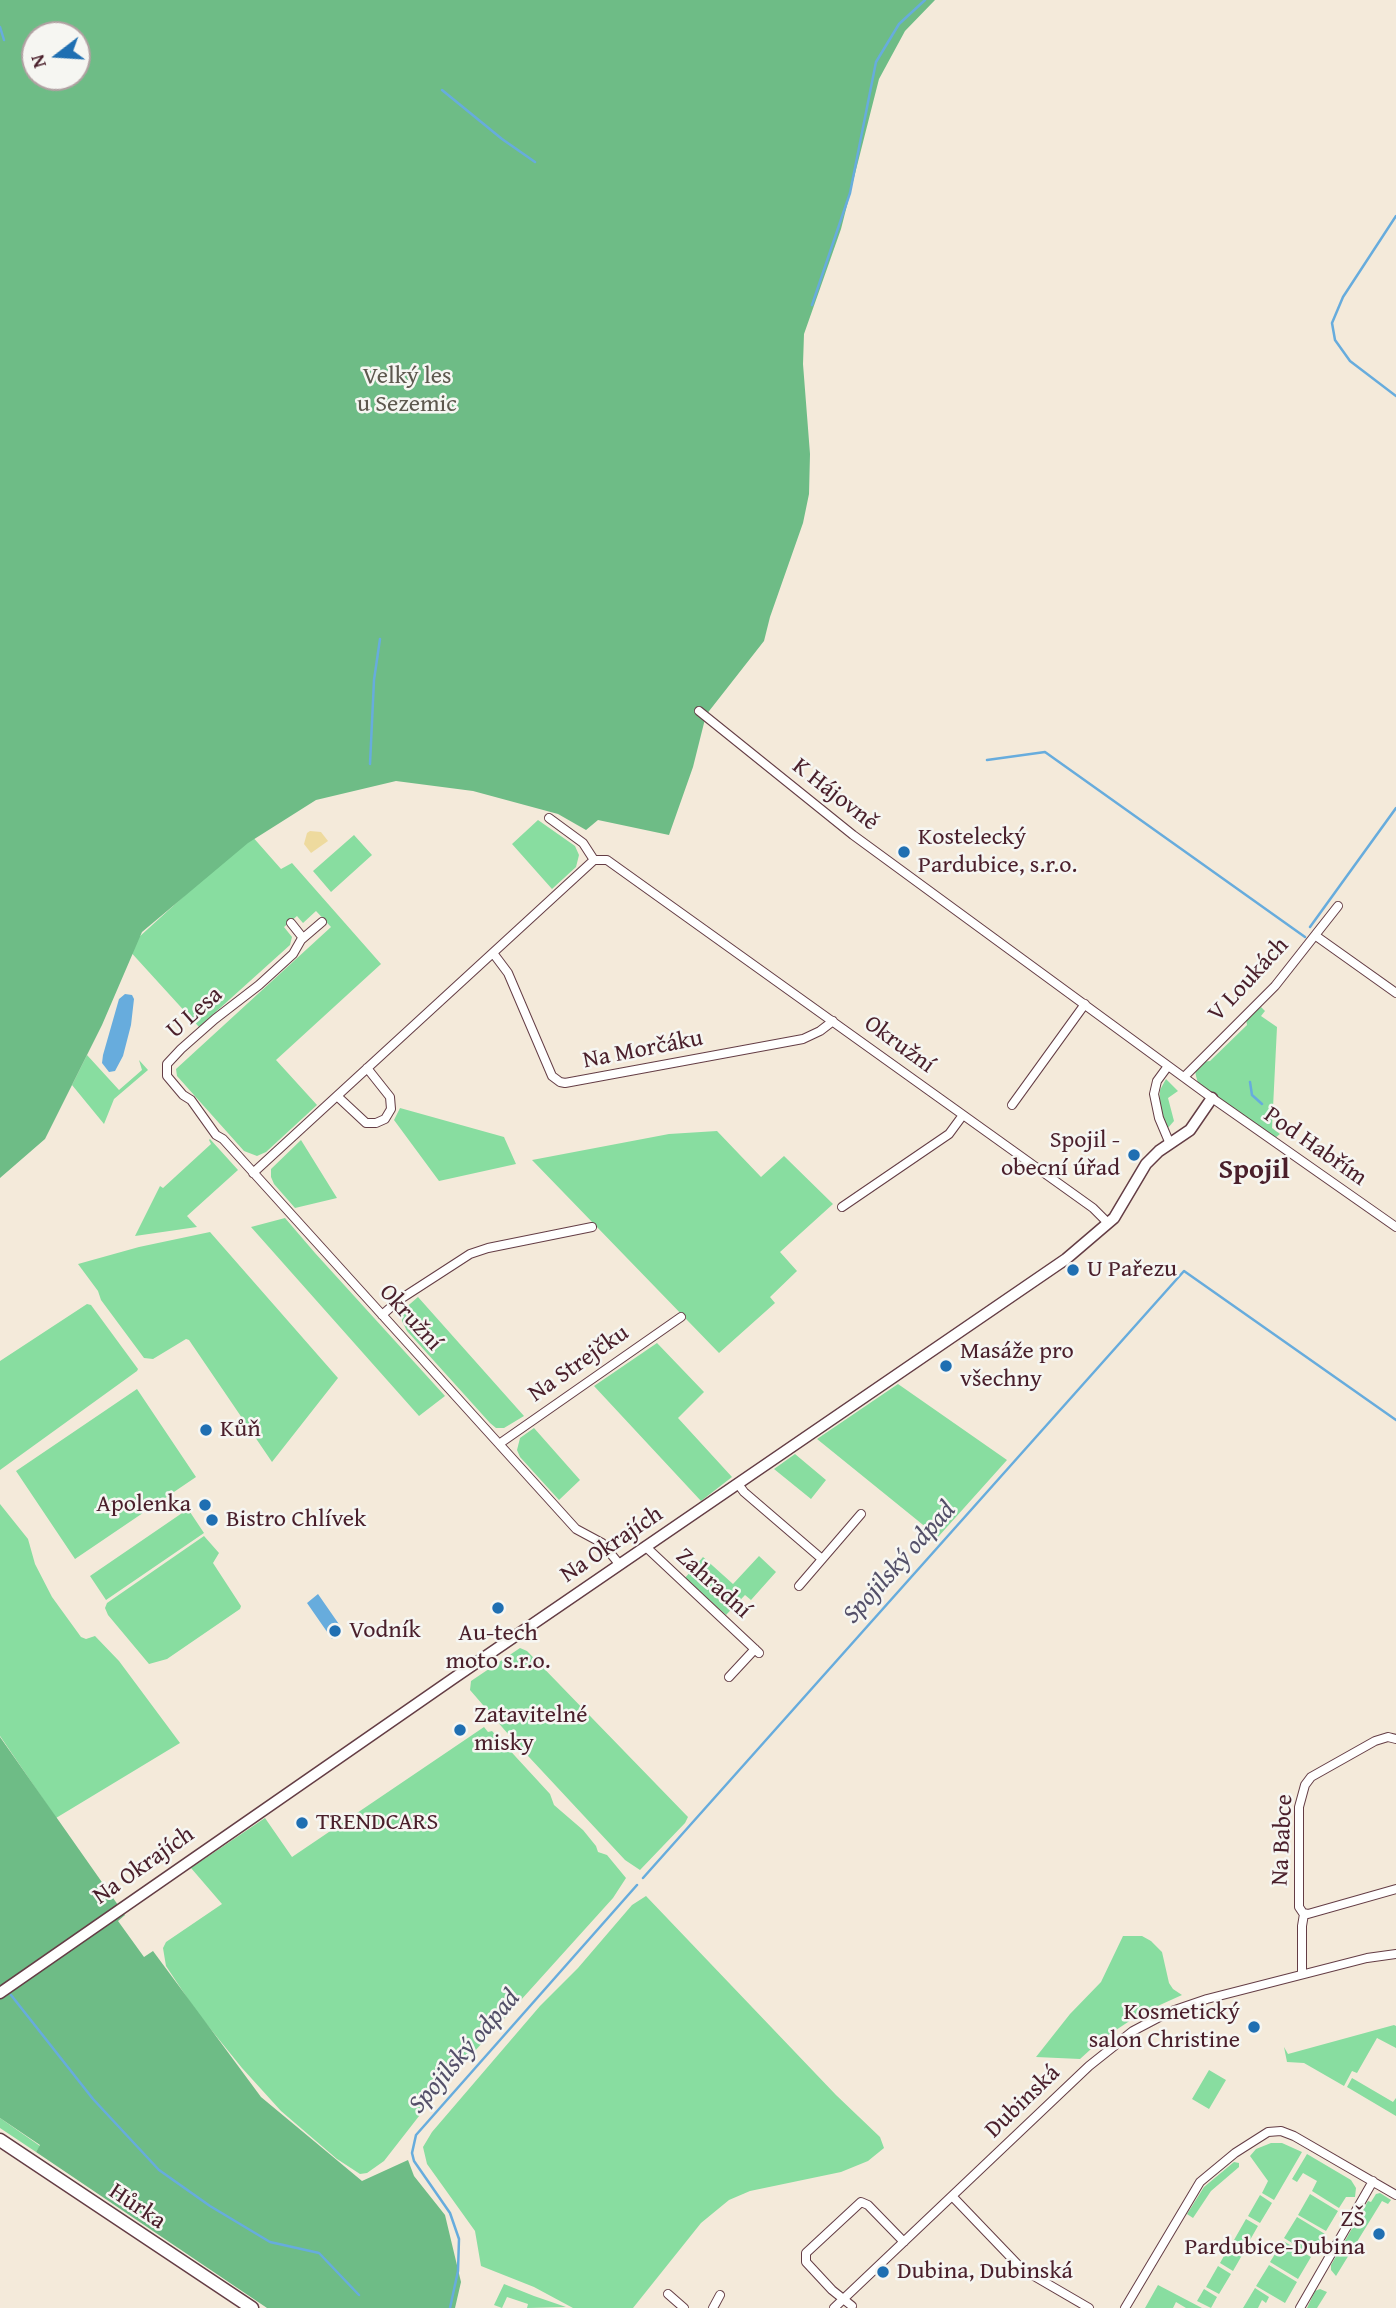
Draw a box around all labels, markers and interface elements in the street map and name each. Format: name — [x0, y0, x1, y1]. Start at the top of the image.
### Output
north arrow — [21, 21, 91, 91]
text: N — [23, 51, 53, 72]
park label: Velký les u Sezemic — [357, 363, 457, 419]
street label: K Hájovně — [786, 752, 884, 838]
place label: Kostelecký Pardubice, s.r.o. — [918, 824, 1077, 880]
marker: Kostelecký Pardubice, s.r.o. — [896, 844, 912, 860]
street label: V Loukách — [1203, 932, 1295, 1028]
street label: U Lesa — [161, 981, 229, 1045]
street label: Okružní — [858, 1010, 940, 1080]
street label: Na Morčáku — [581, 1024, 705, 1076]
street label: Pod Habřím — [1258, 1101, 1372, 1193]
place label: Spojil - obecní úřad — [1001, 1127, 1120, 1183]
marker: Spojil - obecní úřad — [1126, 1147, 1142, 1163]
district label: Spojil — [1218, 1154, 1290, 1188]
place label: U Pařezu — [1087, 1256, 1177, 1284]
marker: U Pařezu — [1065, 1262, 1081, 1278]
street label: Okružní — [372, 1279, 448, 1357]
street label: Na Strejčku — [523, 1319, 635, 1409]
place label: Masáže pro všechny — [960, 1338, 1074, 1394]
marker: Masáže pro všechny — [938, 1358, 954, 1374]
place label: Kůň — [220, 1416, 261, 1444]
marker: Kůň — [198, 1422, 214, 1438]
place label: Apolenka — [96, 1491, 191, 1519]
water label: Spojilský odpad — [837, 1495, 963, 1631]
marker: Apolenka — [197, 1497, 213, 1513]
street label: Na Okrajích — [555, 1500, 669, 1590]
place label: Bistro Chlívek — [226, 1506, 366, 1534]
marker: Bistro Chlívek — [204, 1512, 220, 1528]
street label: Zahradní — [669, 1543, 757, 1625]
marker: Au-tech moto s.r.o. — [490, 1600, 506, 1616]
place label: Vodník — [349, 1617, 421, 1645]
place label: Au-tech moto s.r.o. — [445, 1620, 551, 1676]
marker: Vodník — [327, 1623, 343, 1639]
place label: Zatavitelné misky — [474, 1702, 587, 1758]
marker: Zatavitelné misky — [452, 1722, 468, 1738]
street label: Na Babce — [1266, 1794, 1300, 1886]
place label: TRENDCARS — [316, 1809, 438, 1837]
marker: TRENDCARS — [294, 1815, 310, 1831]
street label: Na Okrajích — [88, 1821, 200, 1911]
water label: Spojilský odpad — [403, 1984, 527, 2120]
place label: Kosmetický salon Christine — [1089, 1999, 1240, 2055]
marker: Kosmetický salon Christine — [1246, 2019, 1262, 2035]
street label: Dubinská — [979, 2059, 1067, 2145]
street label: Hůrka — [103, 2178, 171, 2236]
place label: ZŠ Pardubice-Dubina — [1184, 2206, 1365, 2262]
marker: ZŠ Pardubice-Dubina — [1371, 2226, 1387, 2242]
place label: Dubina, Dubinská — [897, 2258, 1073, 2286]
marker: Dubina, Dubinská — [875, 2264, 891, 2280]

